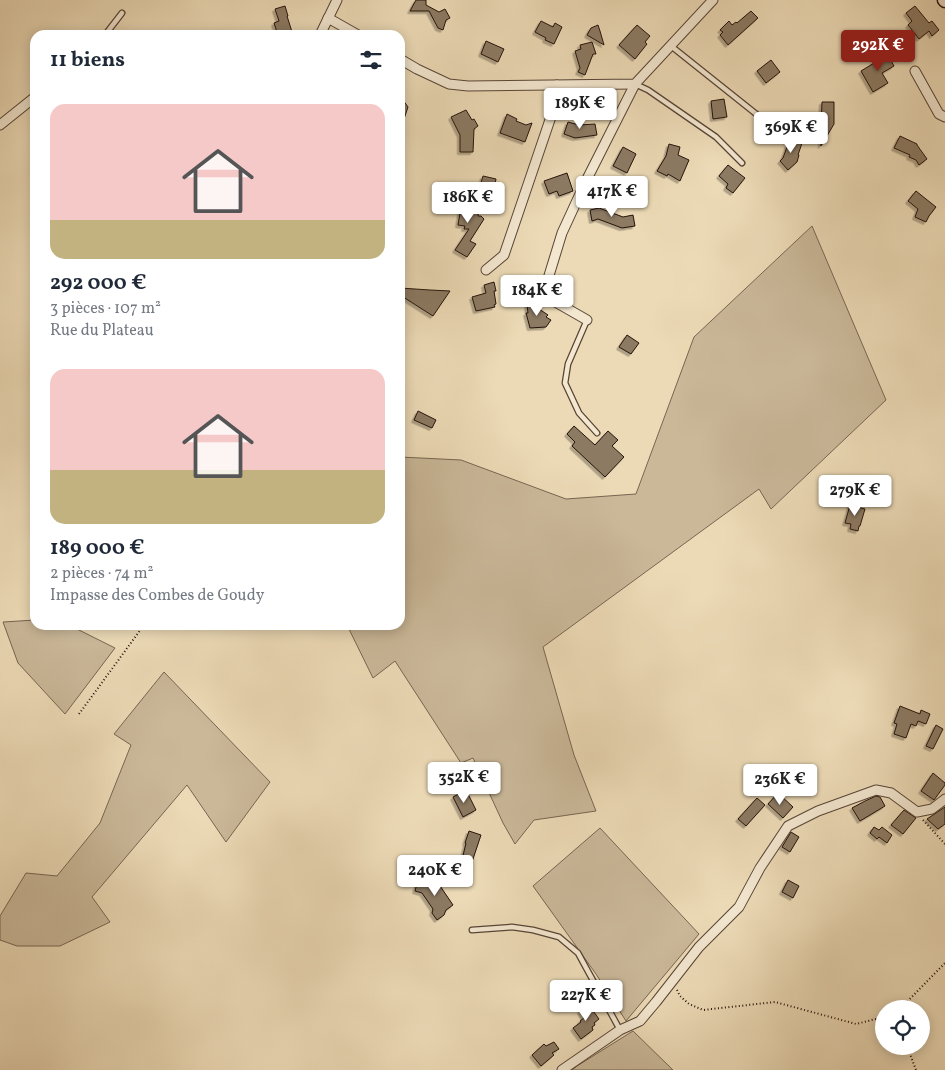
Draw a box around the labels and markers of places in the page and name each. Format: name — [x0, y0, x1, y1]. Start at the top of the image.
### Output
pin: 292K € — [837, 30, 919, 72]
pin: 189K € — [539, 88, 621, 130]
pin: 369K € — [750, 112, 832, 154]
pin: 417K € — [571, 176, 653, 218]
pin: 186K € — [427, 182, 509, 224]
pin: 184K € — [496, 274, 578, 317]
pin: 279K € — [814, 474, 896, 517]
pin: 352K € — [423, 762, 505, 804]
pin: 236K € — [739, 764, 821, 806]
pin: 240K € — [394, 854, 476, 897]
pin: 227K € — [545, 980, 627, 1022]

